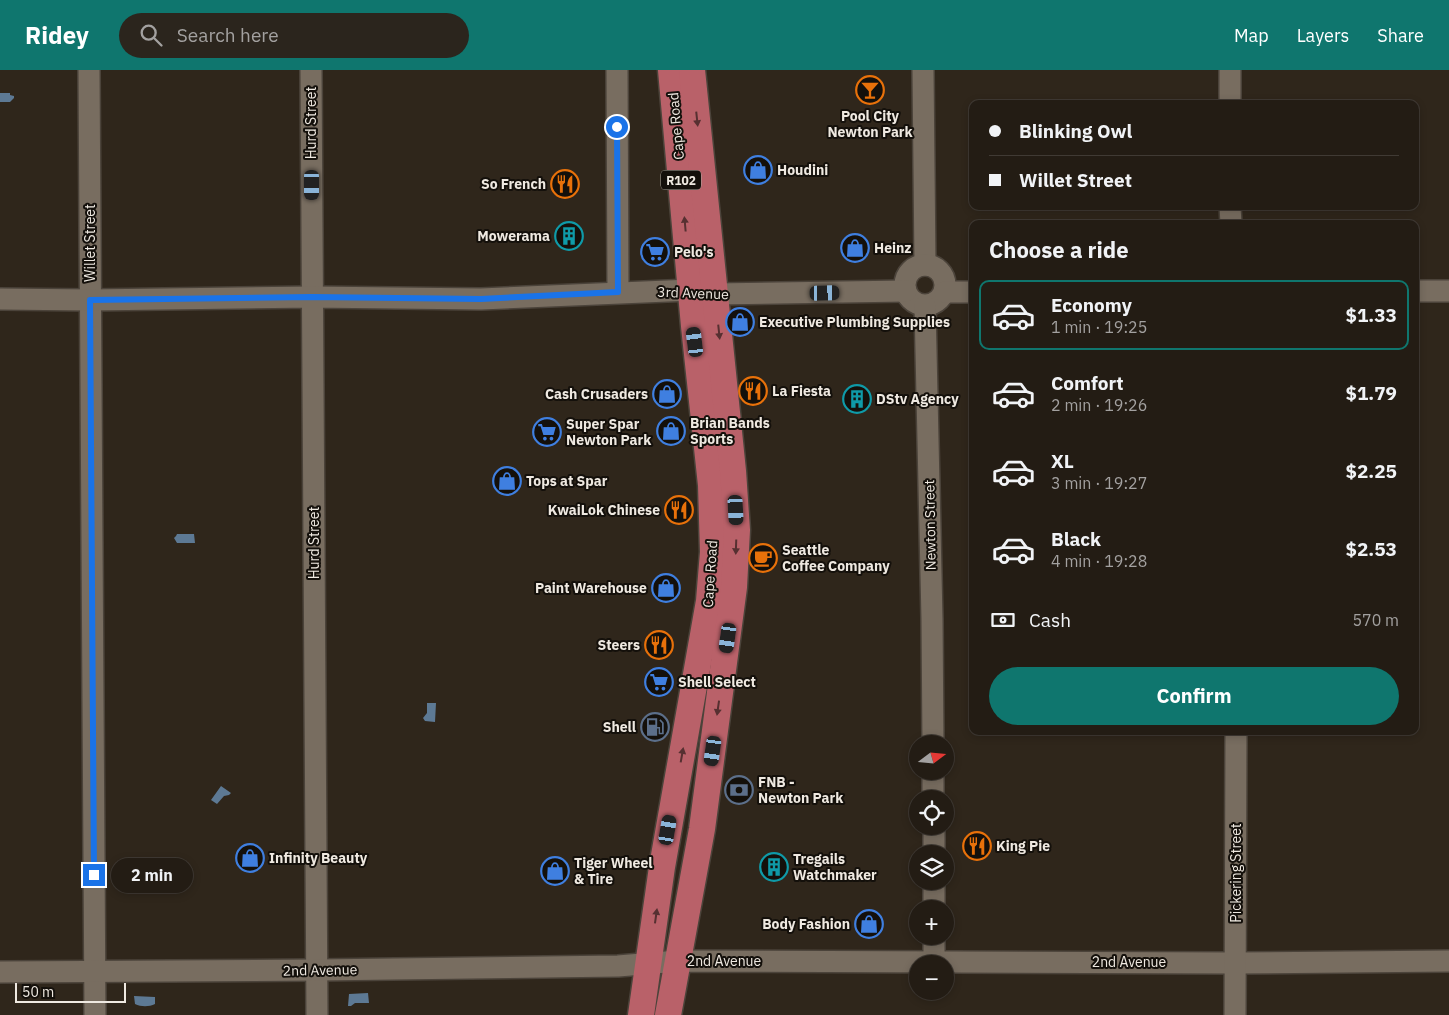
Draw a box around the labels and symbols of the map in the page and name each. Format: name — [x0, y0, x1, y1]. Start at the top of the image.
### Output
bar icon: Pool City Newton Park — [855, 75, 885, 105]
street label: Hurd Street — [302, 87, 320, 159]
street label: Cape Road — [664, 92, 688, 160]
place label: Pool City Newton Park — [827, 107, 914, 141]
one-way arrow — [693, 111, 701, 127]
route start — [606, 116, 628, 138]
shop icon: Houdini — [743, 155, 773, 185]
place label: Houdini — [777, 161, 828, 179]
restaurant icon: So French — [550, 169, 580, 199]
car — [304, 170, 319, 200]
road number: R102 — [661, 170, 701, 190]
place label: So French — [481, 175, 546, 193]
street label: Willet Street — [81, 204, 99, 282]
one-way arrow — [681, 216, 689, 232]
building icon: Mowerama — [554, 221, 584, 251]
place label: Mowerama — [477, 227, 550, 245]
shop icon: Heinz — [840, 233, 870, 263]
supermarket icon: Pelo's — [640, 237, 670, 267]
place label: Heinz — [874, 239, 912, 257]
place label: Pelo's — [674, 243, 713, 261]
street label: 3rd Avenue — [657, 283, 729, 303]
car — [809, 285, 840, 301]
shop icon: Executive Plumbing Supplies — [725, 307, 755, 337]
place label: Executive Plumbing Supplies — [759, 313, 950, 331]
one-way arrow — [715, 325, 723, 341]
car — [685, 326, 704, 358]
restaurant icon: La Fiesta — [738, 376, 768, 406]
shop icon: Cash Crusaders — [652, 379, 682, 409]
place label: La Fiesta — [772, 382, 831, 400]
building icon: DStv Agency — [842, 384, 872, 414]
place label: Cash Crusaders — [545, 385, 648, 403]
place label: DStv Agency — [876, 390, 959, 408]
place label: Brian Bands Sports — [690, 414, 770, 448]
place label: Super Spar Newton Park — [566, 415, 652, 449]
shop icon: Brian Bands Sports — [656, 416, 686, 446]
supermarket icon: Super Spar Newton Park — [532, 417, 562, 447]
shop icon: Tops at Spar — [492, 466, 522, 496]
place label: Tops at Spar — [526, 472, 608, 490]
street label: Newton Street — [920, 479, 940, 570]
restaurant icon: KwaiLok Chinese — [664, 495, 694, 525]
car — [727, 495, 744, 525]
place label: KwaiLok Chinese — [548, 501, 660, 519]
street label: Hurd Street — [305, 507, 323, 579]
one-way arrow — [732, 539, 740, 555]
street label: Cape Road — [699, 540, 721, 608]
place label: Seattle Coffee Company — [782, 541, 890, 575]
cafe icon: Seattle Coffee Company — [748, 543, 778, 573]
shop icon: Paint Warehouse — [651, 573, 681, 603]
place label: Paint Warehouse — [535, 579, 647, 597]
car — [718, 622, 737, 654]
restaurant icon: Steers — [644, 630, 674, 660]
place label: Steers — [598, 636, 640, 654]
supermarket icon: Shell Select — [644, 667, 674, 697]
place label: Shell Select — [678, 673, 756, 691]
one-way arrow — [714, 700, 722, 716]
fuel station icon: Shell — [640, 712, 670, 742]
place label: Shell — [603, 718, 636, 736]
car — [703, 735, 722, 767]
north arrow — [909, 735, 954, 780]
one-way arrow — [678, 747, 686, 763]
place label: FNB - Newton Park — [758, 773, 844, 807]
bank icon: FNB - Newton Park — [724, 775, 754, 805]
car — [658, 814, 677, 846]
street label: Pickering Street — [1227, 823, 1245, 923]
restaurant icon: King Pie — [962, 831, 992, 861]
place label: King Pie — [996, 837, 1050, 855]
shop icon: Infinity Beauty — [235, 843, 265, 873]
place label: Infinity Beauty — [269, 849, 368, 867]
place label: Tregails Watchmaker — [793, 850, 877, 884]
building icon: Tregails Watchmaker — [759, 852, 789, 882]
place label: Tiger Wheel & Tire — [574, 854, 653, 888]
shop icon: Tiger Wheel & Tire — [540, 856, 570, 886]
callout: 2 min — [112, 858, 194, 892]
route end — [83, 864, 105, 886]
one-way arrow — [652, 907, 660, 923]
shop icon: Body Fashion — [854, 909, 884, 939]
place label: Body Fashion — [762, 915, 850, 933]
street label: 2nd Avenue — [687, 952, 762, 970]
street label: 2nd Avenue — [1092, 953, 1167, 971]
street label: 2nd Avenue — [283, 960, 358, 980]
scale bar — [15, 980, 126, 1003]

